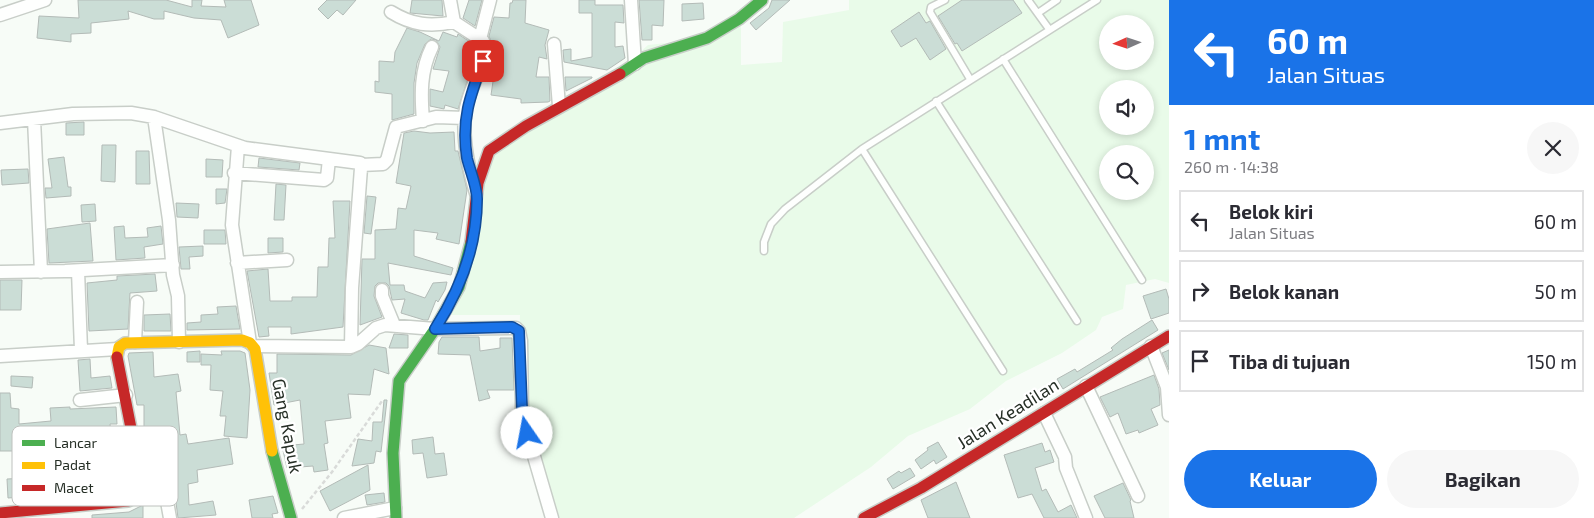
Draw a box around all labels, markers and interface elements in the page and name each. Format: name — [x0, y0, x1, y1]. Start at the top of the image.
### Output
north arrow — [1099, 15, 1154, 70]
map controls — [1099, 15, 1154, 200]
text: 60 m — [1267, 19, 1348, 61]
icon: left — [1184, 20, 1249, 85]
pin — [462, 40, 504, 82]
icon: arrive — [469, 47, 497, 75]
text: Jalan Situas — [1267, 61, 1385, 87]
button: sound — [1099, 80, 1154, 135]
text: 1 mnt — [1184, 120, 1260, 156]
button: close — [1527, 122, 1579, 174]
button: search — [1099, 145, 1154, 200]
text: 260 m · 14:38 — [1184, 157, 1279, 176]
text: Belok kiri — [1229, 200, 1313, 223]
icon: left — [1186, 207, 1214, 235]
text: 60 m — [1534, 210, 1577, 233]
text: Jalan Situas — [1229, 223, 1315, 242]
icon: right — [1186, 277, 1214, 305]
text: Belok kanan — [1229, 280, 1339, 303]
text: 50 m — [1534, 280, 1577, 303]
icon: arrive — [1186, 347, 1214, 375]
text: Tiba di tujuan — [1229, 350, 1350, 373]
text: 150 m — [1527, 350, 1577, 373]
street label: Jalan Keadilan — [952, 373, 1063, 453]
street label: Gang Kapuk — [268, 377, 308, 475]
position arrow — [500, 406, 552, 458]
legend — [12, 426, 178, 506]
text: Lancar — [54, 434, 98, 451]
button: Keluar — [1184, 450, 1377, 508]
button: Bagikan — [1387, 450, 1579, 508]
text: Padat — [54, 456, 91, 473]
text: Macet — [54, 479, 94, 496]

